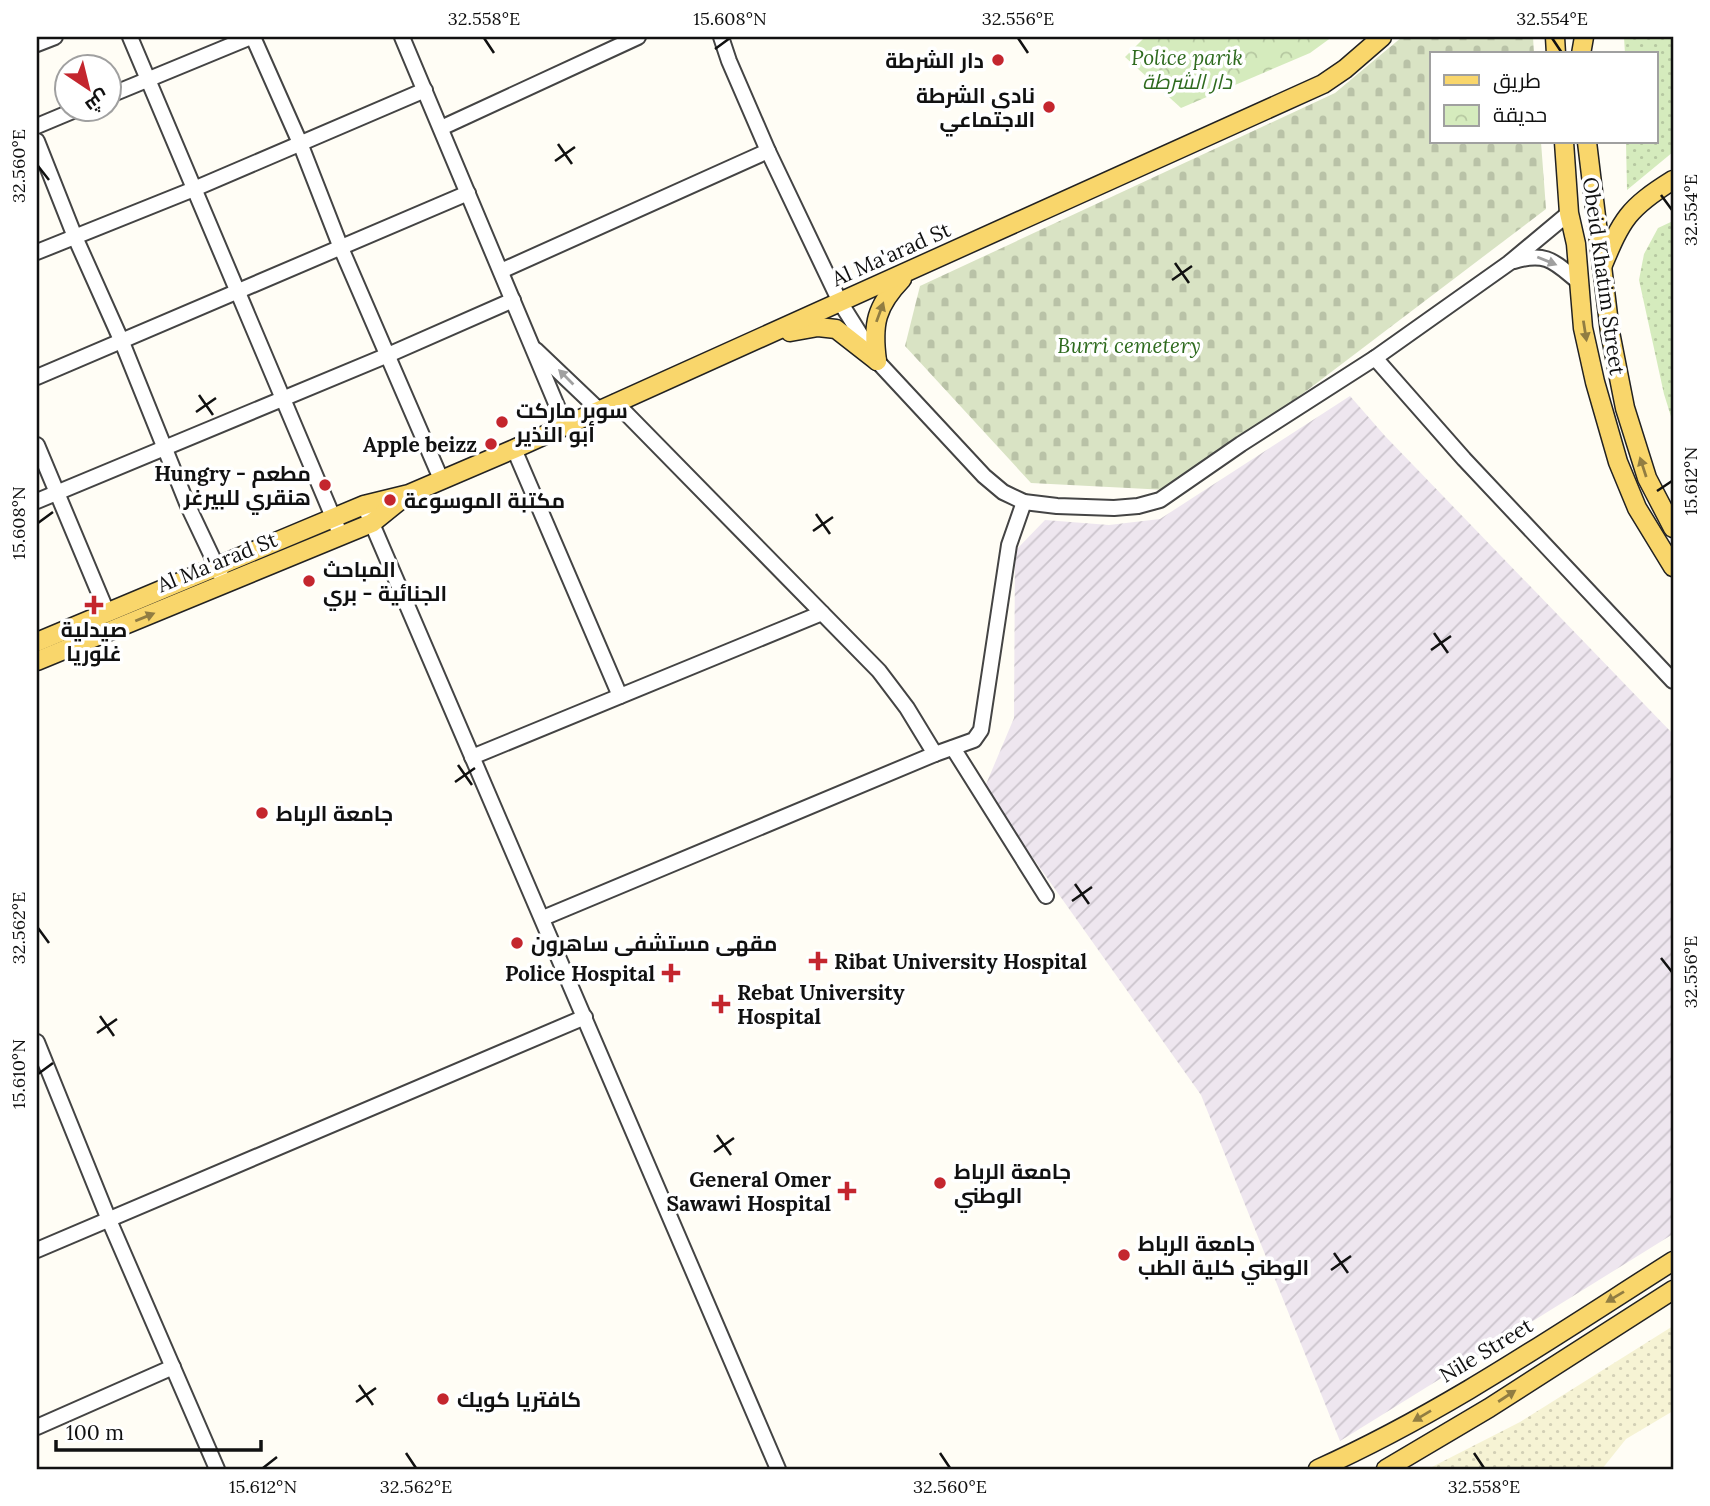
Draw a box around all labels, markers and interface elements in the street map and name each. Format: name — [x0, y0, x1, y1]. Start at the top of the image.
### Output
text: 32.558°E — [448, 7, 520, 30]
text: 15.608°N — [693, 7, 767, 30]
text: 32.556°E — [982, 7, 1054, 30]
text: 32.554°E — [1516, 7, 1588, 30]
park label: Police parik دار الشرطة — [1131, 44, 1243, 95]
place label: دار الشرطة — [885, 47, 984, 74]
north arrow — [52, 52, 122, 122]
marker: دار الشرطة — [990, 52, 1006, 68]
legend — [1430, 52, 1658, 144]
text: طريق — [1493, 67, 1541, 94]
place label: نادي الشرطة الاجتماعي — [916, 82, 1035, 137]
text: ش — [81, 85, 115, 119]
marker: نادي الشرطة الاجتماعي — [1041, 99, 1057, 115]
text: حديقة — [1493, 101, 1547, 128]
text: 32.560°E — [7, 129, 30, 203]
text: 32.554°E — [1679, 174, 1702, 246]
street label: Obeid Khatim Street — [1577, 175, 1631, 378]
street label: Al Ma'arad St — [827, 215, 955, 293]
one-way arrow — [1537, 256, 1558, 267]
one-way arrow — [874, 301, 885, 322]
one-way arrow — [1580, 320, 1591, 342]
park label: Burri cemetery — [1057, 332, 1201, 359]
one-way arrow — [559, 369, 575, 386]
place label: سوبر ماركت أبو النذير — [515, 397, 628, 448]
marker: سوبر ماركت أبو النذير — [494, 414, 510, 430]
place label: Apple beizz — [363, 431, 477, 458]
marker: Apple beizz — [483, 436, 499, 452]
text: 15.612°N — [1679, 447, 1702, 515]
one-way arrow — [1638, 456, 1648, 477]
place label: Hungry - مطعم هنقري للبيرغر — [154, 460, 311, 515]
marker: Hungry - مطعم هنقري للبيرغر — [317, 477, 333, 493]
text: 15.608°N — [7, 486, 30, 560]
place label: مكتبة الموسوعة — [404, 487, 565, 514]
marker: مكتبة الموسوعة — [382, 492, 398, 508]
street label: Al Ma'arad St — [152, 525, 282, 599]
place label: المباحث الجنائية - بري — [323, 556, 447, 611]
marker: المباحث الجنائية - بري — [301, 573, 317, 589]
marker: صيدلية غلوريا — [86, 597, 102, 613]
one-way arrow — [135, 611, 156, 622]
place label: صيدلية غلوريا — [61, 616, 127, 667]
place label: جامعة الرباط — [276, 800, 393, 827]
marker: جامعة الرباط — [254, 805, 270, 821]
text: 32.562°E — [7, 892, 30, 964]
place label: مقهى مستشفى ساهرون — [531, 930, 777, 957]
marker: مقهى مستشفى ساهرون — [509, 935, 525, 951]
text: 32.556°E — [1679, 936, 1702, 1008]
place label: Ribat University Hospital — [834, 948, 1088, 975]
marker: Ribat University Hospital — [808, 951, 828, 971]
place label: Police Hospital — [505, 960, 655, 987]
marker: Police Hospital — [661, 963, 681, 983]
place label: Rebat University Hospital — [737, 979, 905, 1030]
marker: Rebat University Hospital — [711, 994, 731, 1014]
text: 15.610°N — [7, 1039, 30, 1109]
place label: جامعة الرباط الوطني — [954, 1158, 1071, 1213]
place label: General Omer Sawawi Hospital — [666, 1166, 831, 1217]
marker: جامعة الرباط الوطني — [932, 1175, 948, 1191]
marker: General Omer Sawawi Hospital — [837, 1181, 857, 1201]
place label: جامعة الرباط الوطني كلية الطب — [1138, 1230, 1309, 1285]
marker: جامعة الرباط الوطني كلية الطب — [1116, 1247, 1132, 1263]
one-way arrow — [1606, 1290, 1625, 1303]
street label: Nile Street — [1434, 1311, 1538, 1388]
place label: كافتريا كويك — [457, 1386, 581, 1413]
one-way arrow — [1498, 1390, 1517, 1403]
marker: كافتريا كويك — [435, 1391, 451, 1407]
scale bar — [56, 1408, 261, 1452]
one-way arrow — [1412, 1410, 1431, 1423]
text: 100 m — [66, 1419, 124, 1446]
text: 15.612°N — [229, 1475, 297, 1498]
text: 32.562°E — [380, 1475, 452, 1498]
text: 32.560°E — [913, 1475, 987, 1498]
text: 32.558°E — [1448, 1475, 1520, 1498]

